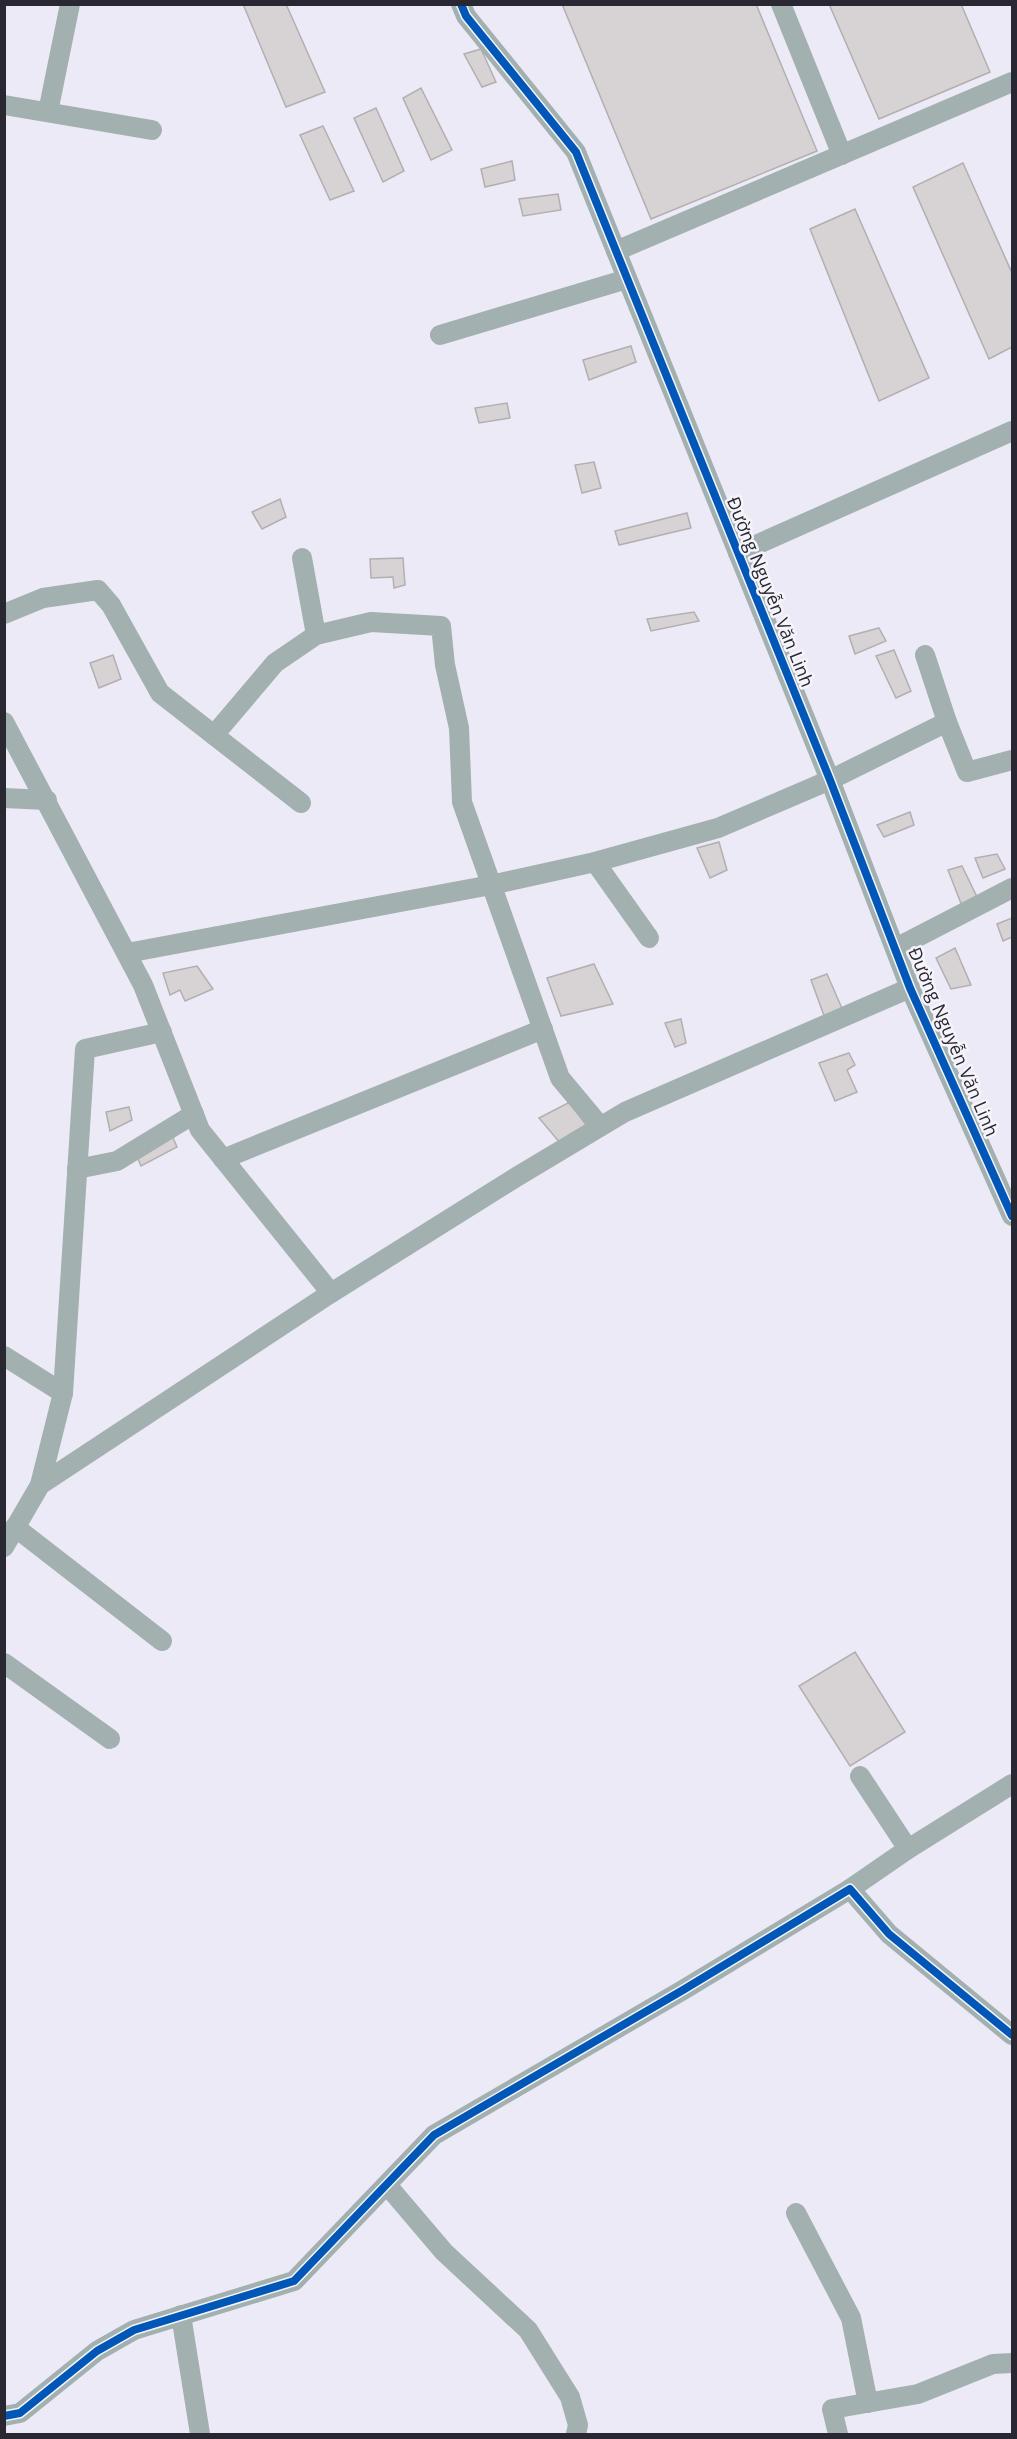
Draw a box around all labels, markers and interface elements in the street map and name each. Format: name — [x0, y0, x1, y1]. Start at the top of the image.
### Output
street label: Đường Nguyễn Văn Linh — [722, 493, 820, 690]
street label: Đường Nguyễn Văn Linh — [903, 943, 1005, 1140]

